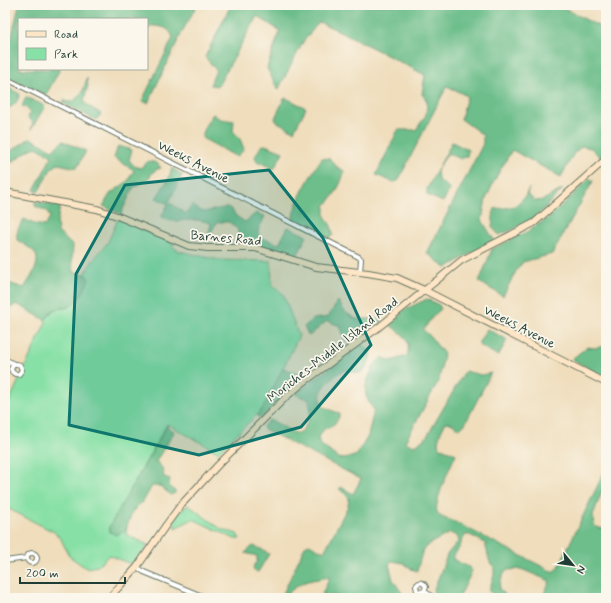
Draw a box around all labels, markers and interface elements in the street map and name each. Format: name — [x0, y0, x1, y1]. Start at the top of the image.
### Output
legend — [18, 18, 148, 70]
text: Road — [54, 27, 78, 43]
text: Park — [54, 47, 78, 63]
street label: Weeks Avenue — [155, 137, 232, 188]
street label: Barnes Road — [190, 227, 262, 250]
street label: Moriches-Middle Island Road — [264, 294, 402, 407]
street label: Weeks Avenue — [481, 302, 558, 353]
north arrow — [553, 545, 593, 585]
scale bar — [20, 559, 125, 585]
text: N — [573, 563, 589, 576]
text: 200 m — [26, 566, 59, 582]

